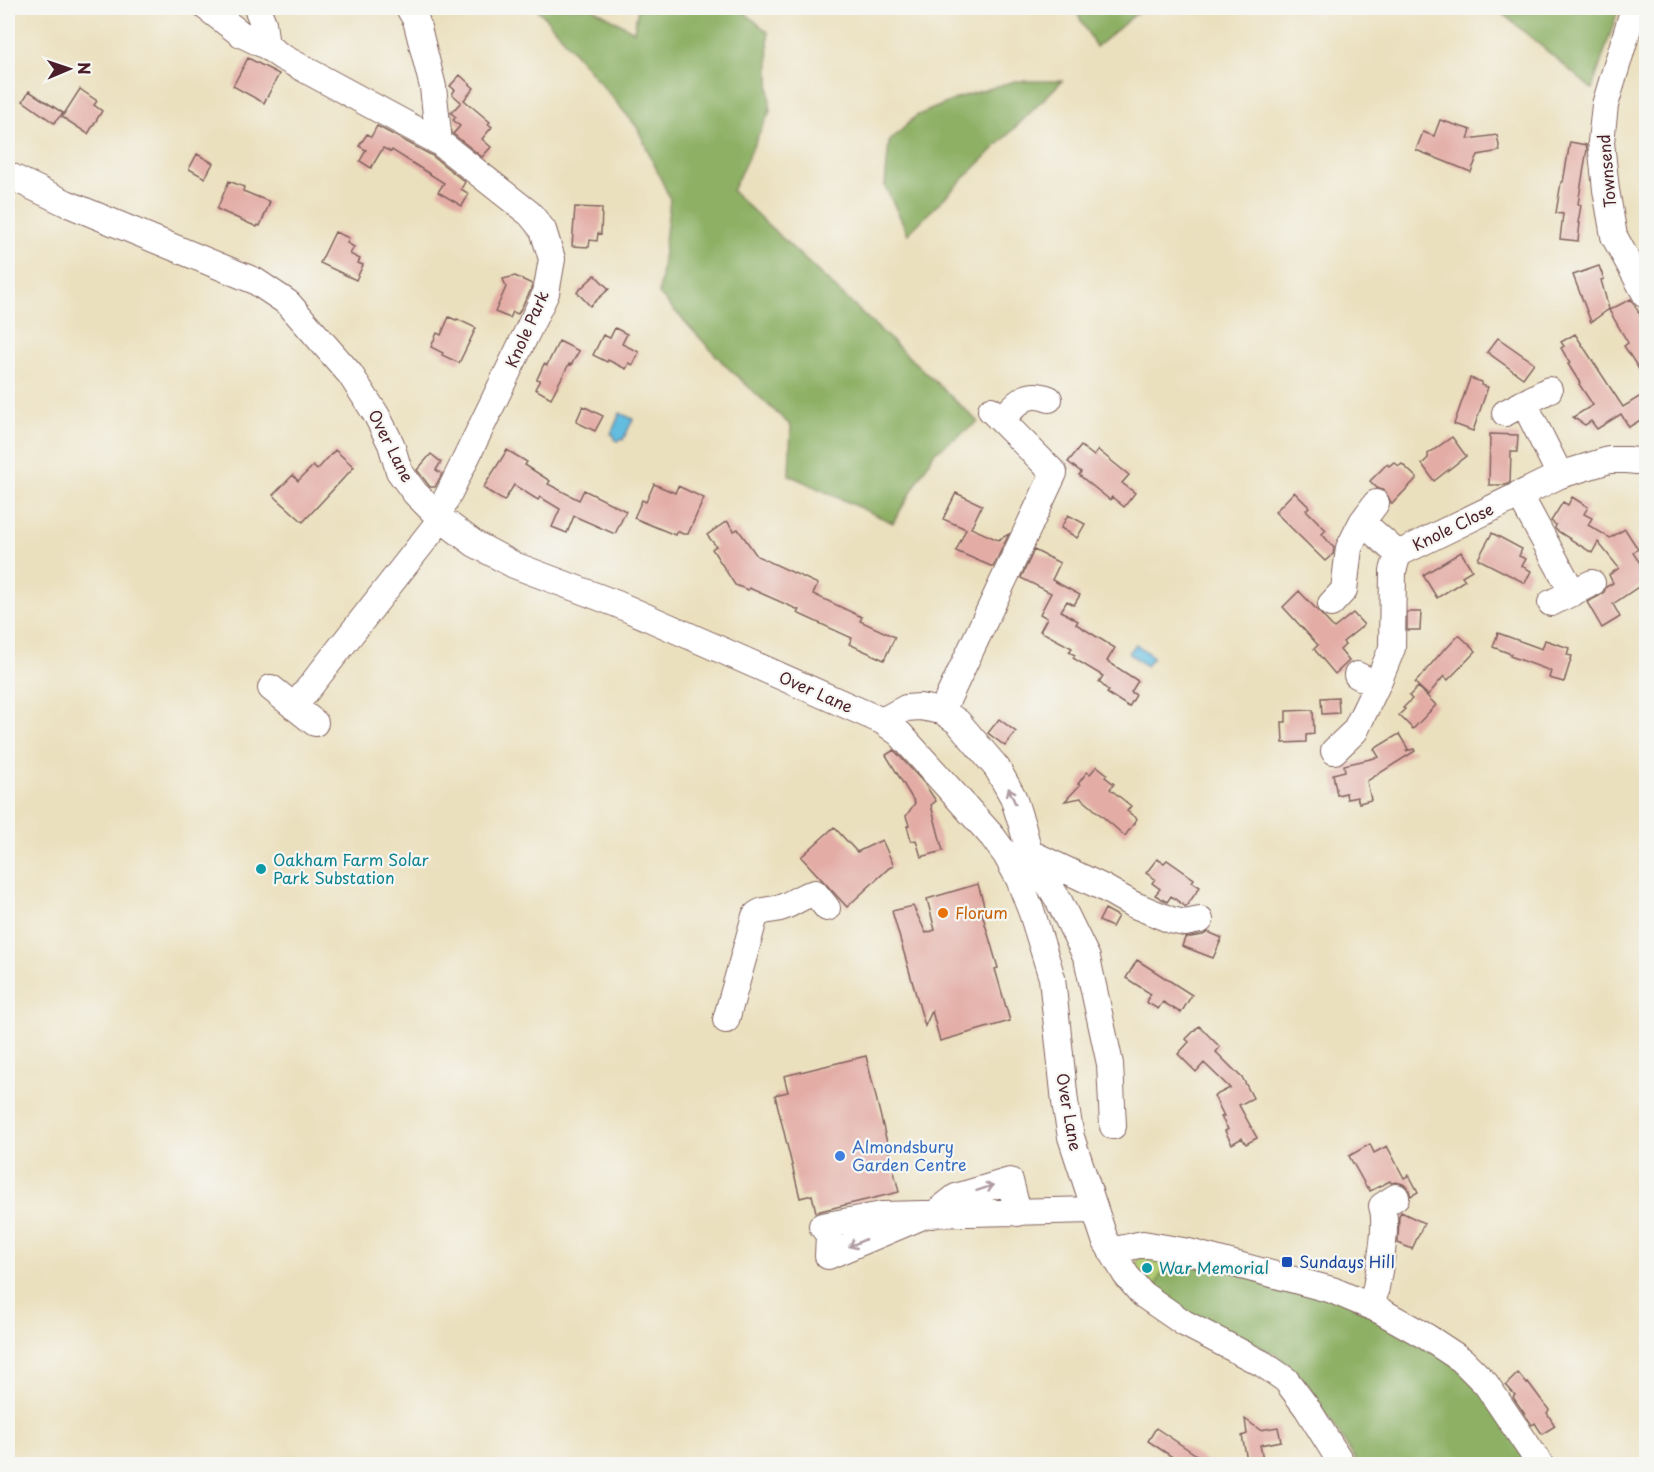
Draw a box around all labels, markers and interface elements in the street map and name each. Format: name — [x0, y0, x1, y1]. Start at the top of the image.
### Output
north arrow — [39, 39, 99, 99]
text: N — [73, 62, 97, 75]
street label: Townsend — [1591, 133, 1621, 209]
street label: Knole Park — [498, 286, 554, 371]
street label: Over Lane — [363, 405, 420, 486]
street label: Knole Close — [1408, 496, 1497, 556]
street label: Over Lane — [776, 664, 857, 718]
one-way arrow — [1005, 788, 1017, 806]
place label: Oakham Farm Solar Park Substation — [273, 847, 430, 889]
marker: Oakham Farm Solar Park Substation — [254, 862, 268, 876]
place label: Florum — [955, 900, 1008, 924]
marker: Florum — [936, 906, 950, 920]
street label: Over Lane — [1051, 1071, 1089, 1153]
place label: Almondsbury Garden Centre — [852, 1134, 967, 1176]
marker: Almondsbury Garden Centre — [833, 1149, 847, 1163]
one-way arrow — [975, 1182, 994, 1193]
one-way arrow — [849, 1238, 867, 1249]
place label: Sundays Hill — [1299, 1249, 1395, 1273]
place label: War Memorial — [1159, 1255, 1269, 1279]
marker: Sundays Hill — [1280, 1255, 1294, 1269]
marker: War Memorial — [1140, 1261, 1154, 1275]

